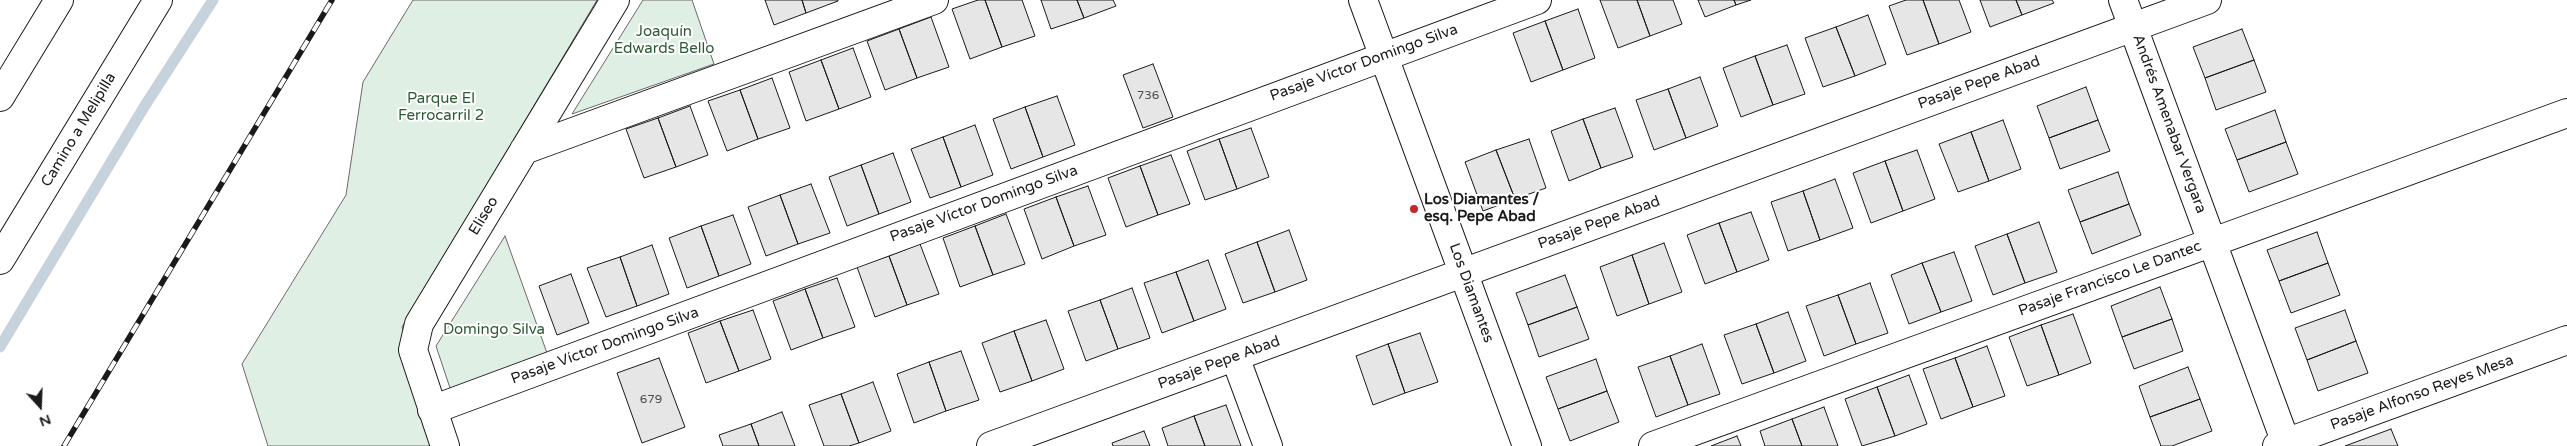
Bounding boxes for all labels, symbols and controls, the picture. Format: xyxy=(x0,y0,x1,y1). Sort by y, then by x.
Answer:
street label: Pasaje Víctor Domingo Silva xyxy=(1268,21,1460,105)
park label: Joaquín Edwards Bello xyxy=(614,23,714,58)
street label: Andrés Amenabar Vergara xyxy=(2128,32,2210,216)
street label: Pasaje Pepe Abad xyxy=(1915,53,2043,113)
street label: Camino a Melipilla xyxy=(38,70,120,190)
house number: 736 xyxy=(1137,89,1159,103)
park label: Parque El Ferrocarril 2 xyxy=(398,90,484,125)
street label: Pasaje Víctor Domingo Silva xyxy=(888,162,1080,246)
place label: Los Diamantes / esq. Pepe Abad xyxy=(1424,191,1539,226)
street label: Eliseo xyxy=(466,193,502,239)
street label: Pasaje Pepe Abad xyxy=(1535,193,1663,253)
marker: Los Diamantes / esq. Pepe Abad xyxy=(1408,203,1420,215)
street label: Pasaje Francisco Le Dantec xyxy=(2016,237,2204,321)
street label: Los Diamantes xyxy=(1445,241,1497,345)
street label: Pasaje Víctor Domingo Silva xyxy=(509,304,701,388)
park label: Domingo Silva xyxy=(443,321,545,339)
street label: Pasaje Pepe Abad xyxy=(1155,333,1283,393)
street label: Pasaje Alfonso Reyes Mesa xyxy=(2328,351,2516,435)
north arrow xyxy=(15,381,65,431)
house number: 679 xyxy=(640,393,662,407)
text: N xyxy=(37,411,53,430)

